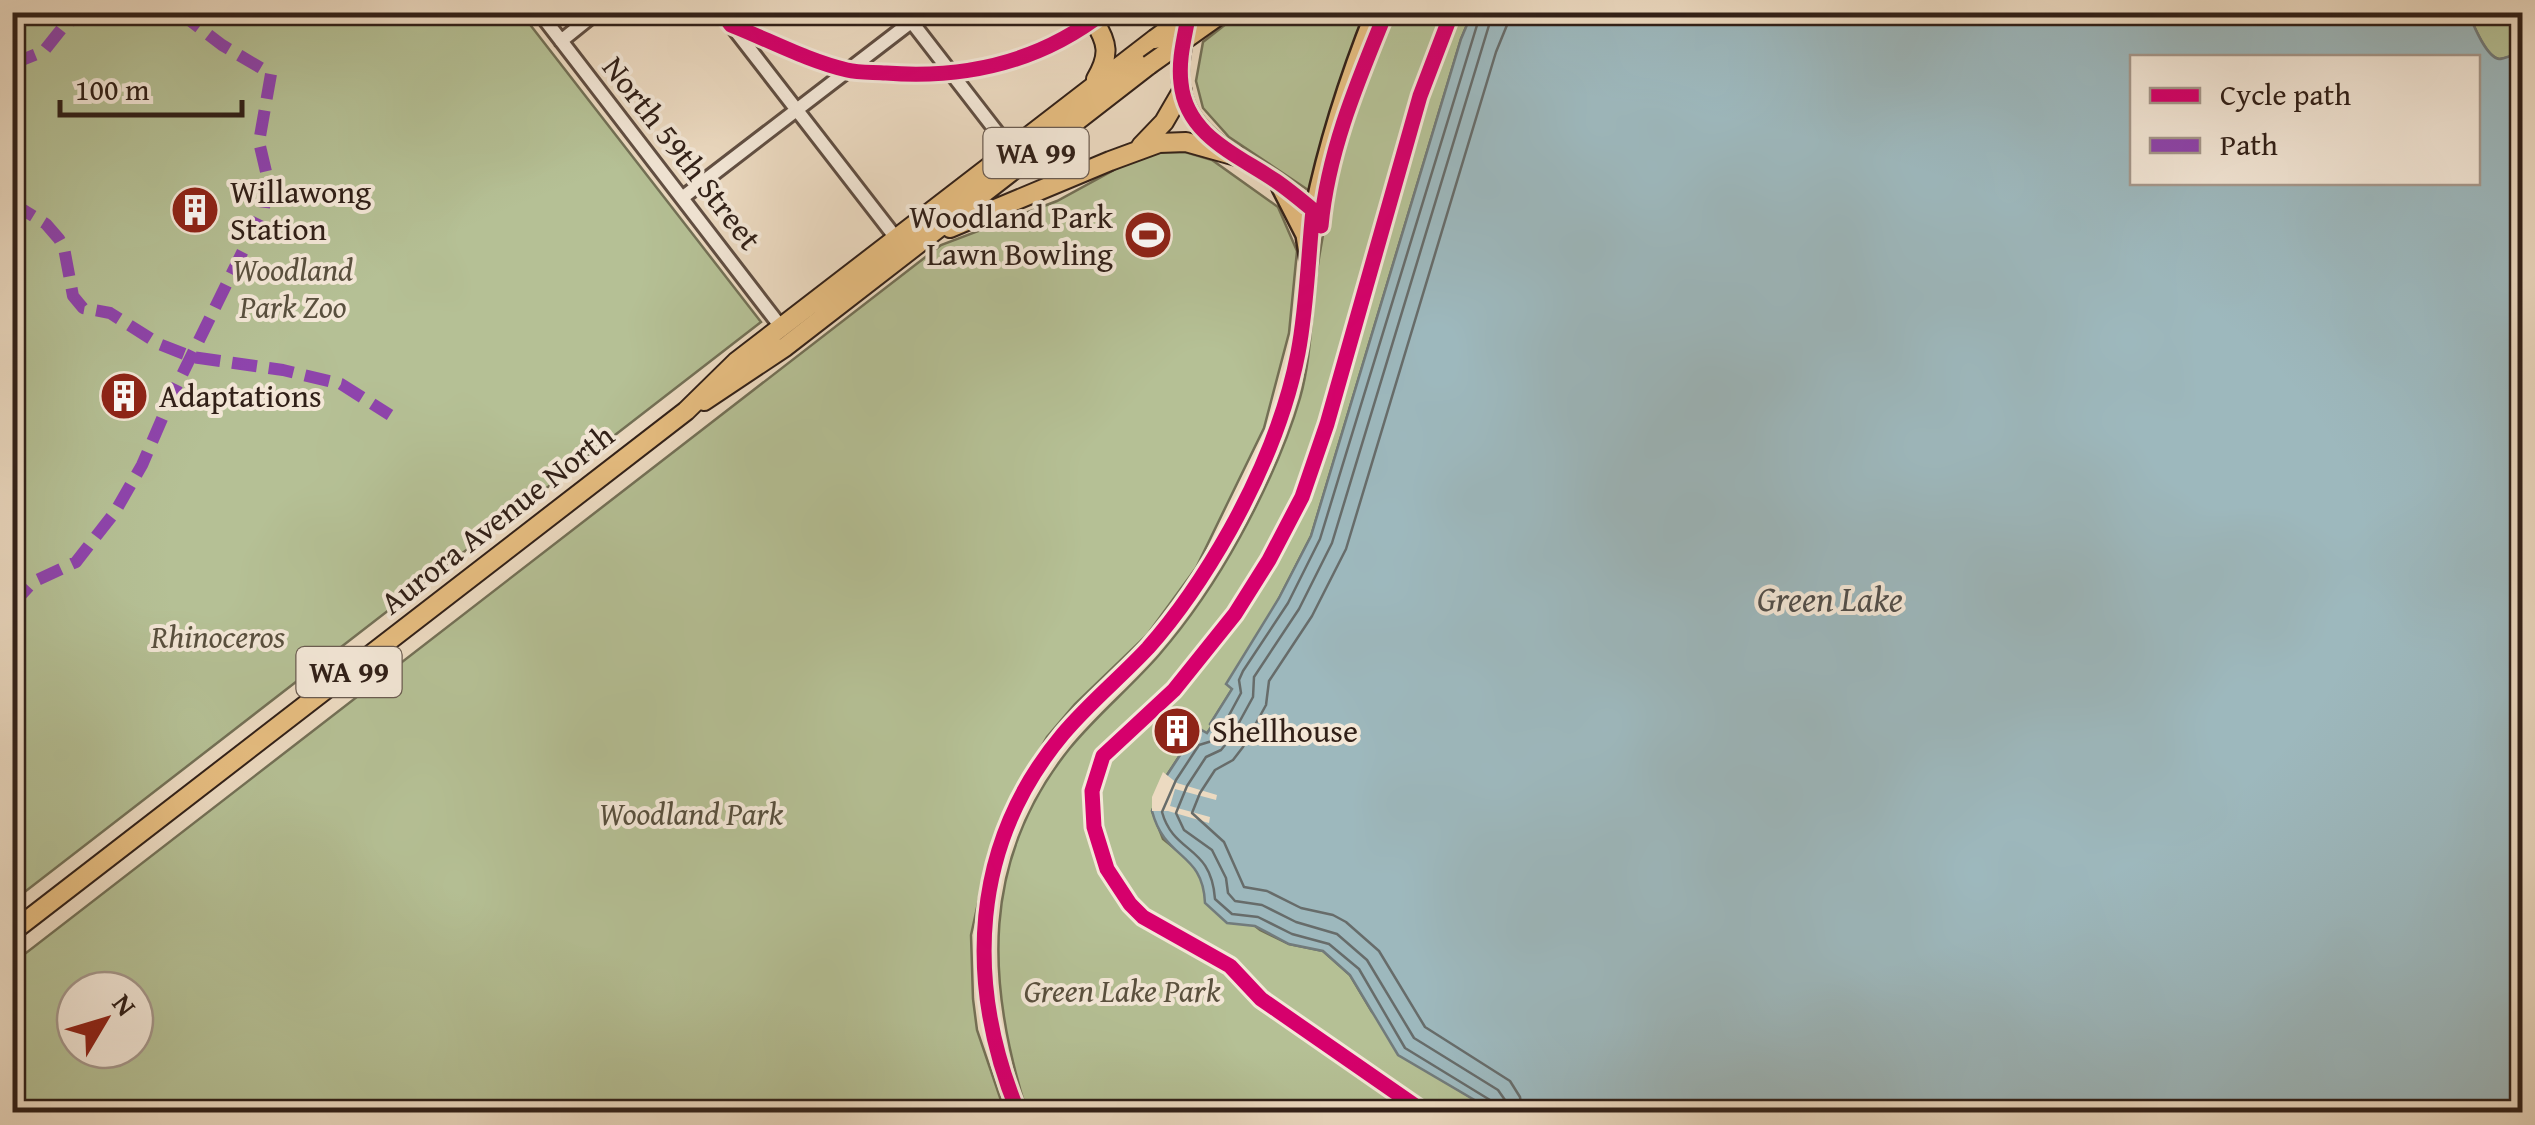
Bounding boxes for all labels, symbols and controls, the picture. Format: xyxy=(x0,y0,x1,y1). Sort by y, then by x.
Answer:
street label: North 59th Street xyxy=(592,46,773,260)
scale bar xyxy=(60,55,242,117)
legend xyxy=(2130,55,2480,185)
text: 100 m xyxy=(75,67,150,111)
text: Cycle path xyxy=(2220,72,2351,116)
text: Path xyxy=(2220,122,2278,166)
road number: WA 99 xyxy=(984,128,1088,178)
place label: Willawong Station xyxy=(230,168,371,252)
building icon: Willawong Station xyxy=(169,184,221,236)
place label: Woodland Park Lawn Bowling xyxy=(909,193,1114,277)
sports icon: Woodland Park Lawn Bowling xyxy=(1122,209,1174,261)
park label: Woodland Park Zoo xyxy=(233,246,353,330)
building icon: Adaptations xyxy=(98,370,150,422)
place label: Adaptations xyxy=(159,372,322,419)
street label: Aurora Avenue North xyxy=(370,412,624,625)
water label: Green Lake xyxy=(1757,573,1903,624)
park label: Rhinoceros xyxy=(150,613,286,660)
road number: WA 99 xyxy=(296,647,402,697)
building icon: Shellhouse xyxy=(1151,705,1203,757)
place label: Shellhouse xyxy=(1212,707,1358,754)
park label: Woodland Park xyxy=(599,790,783,837)
park label: Green Lake Park xyxy=(1024,967,1221,1014)
north arrow xyxy=(55,970,155,1070)
text: N xyxy=(103,984,147,1025)

